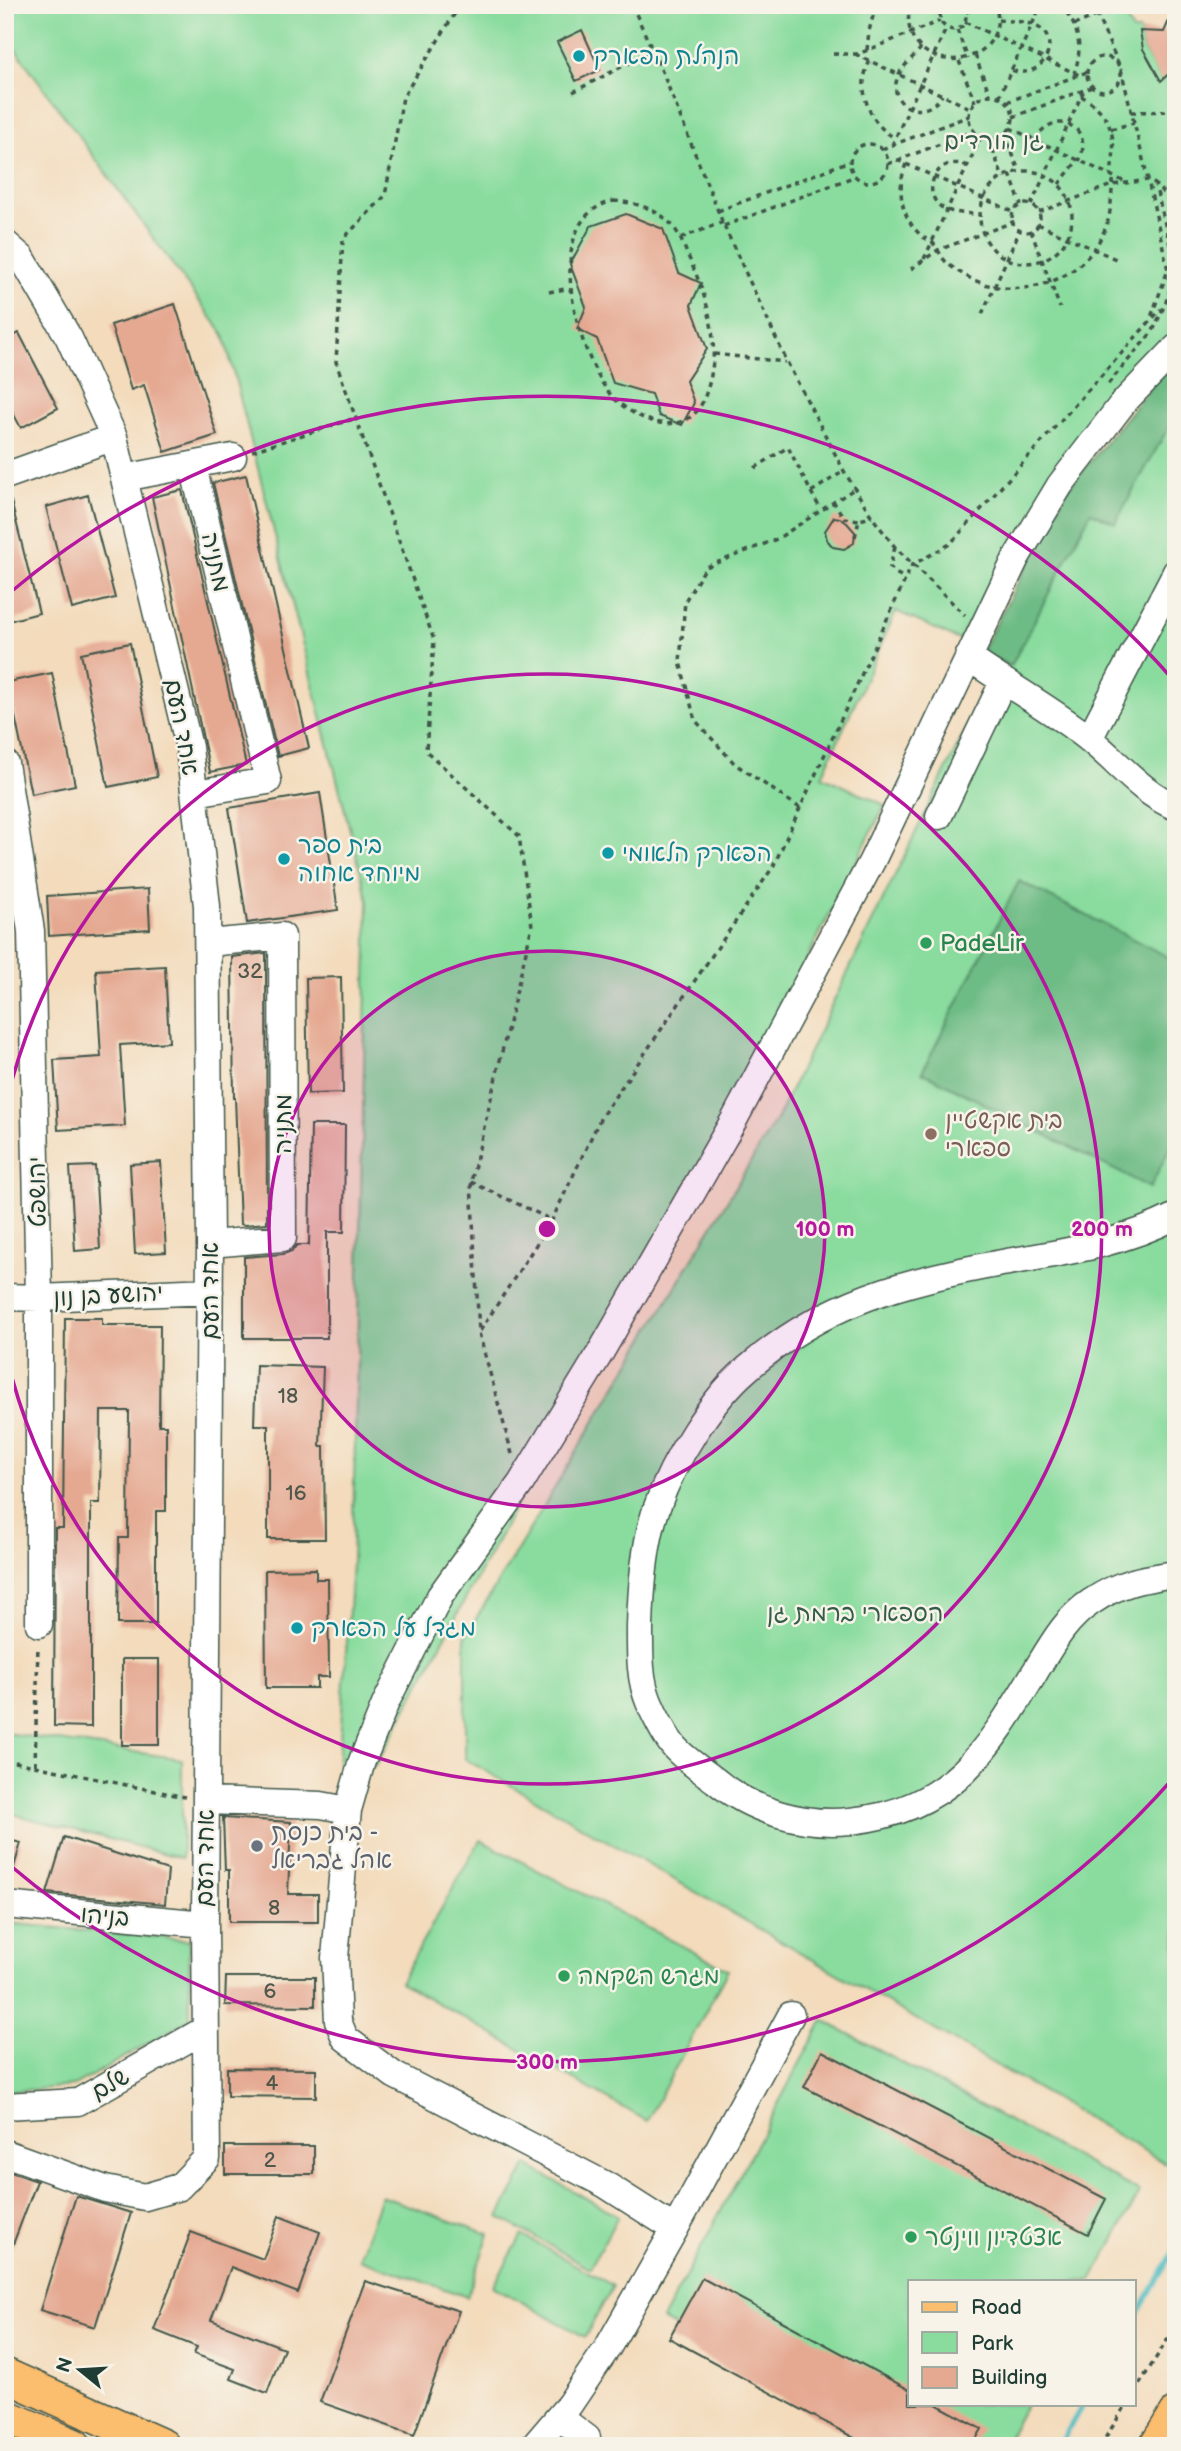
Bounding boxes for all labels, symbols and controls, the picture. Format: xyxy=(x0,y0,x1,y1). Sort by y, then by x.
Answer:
place label: הנהלת הפארק xyxy=(593,42,740,71)
marker: הנהלת הפארק xyxy=(571,48,587,64)
park label: גן הורדים xyxy=(944,127,1044,156)
street label: מתניה xyxy=(195,529,236,595)
street label: אחד העם xyxy=(158,676,205,778)
place label: בית ספר מיוחד אחוה xyxy=(298,831,420,888)
place label: הפארק הלאומי xyxy=(622,839,772,868)
marker: הפארק הלאומי xyxy=(600,845,616,861)
marker: בית ספר מיוחד אחוה xyxy=(276,851,292,867)
place label: PadeLir xyxy=(940,929,1024,958)
marker: PadeLir xyxy=(918,935,934,951)
house number: 32 xyxy=(237,959,263,984)
street label: מתניה xyxy=(269,1094,298,1154)
place label: בית אקשטיין ספארי xyxy=(945,1106,1063,1163)
marker: בית אקשטיין ספארי xyxy=(923,1126,939,1142)
street label: יהושפט xyxy=(22,1156,53,1228)
centre of rings xyxy=(535,1217,559,1241)
text: 100 m xyxy=(796,1217,854,1242)
text: 200 m xyxy=(1071,1217,1133,1242)
street label: אחד העם xyxy=(196,1242,225,1340)
street label: יהושע בן נון xyxy=(52,1278,164,1313)
house number: 18 xyxy=(278,1384,298,1409)
house number: 16 xyxy=(286,1481,307,1506)
park label: הספארי ברמת גן xyxy=(767,1599,943,1628)
place label: מגדל על הפארק xyxy=(311,1614,476,1643)
marker: מגדל על הפארק xyxy=(289,1620,305,1636)
street label: אחד העם xyxy=(190,1809,221,1907)
place label: בית כנסת - אהל גבריאל xyxy=(271,1818,392,1875)
marker: בית כנסת - אהל גבריאל xyxy=(249,1838,265,1854)
house number: 8 xyxy=(268,1896,280,1921)
street label: בניהו xyxy=(79,1900,131,1933)
place label: מגרש השקמה xyxy=(578,1962,720,1991)
marker: מגרש השקמה xyxy=(556,1968,572,1984)
house number: 6 xyxy=(264,1979,277,2004)
text: 300 m xyxy=(516,2050,578,2075)
street label: שלם xyxy=(86,2062,135,2107)
house number: 4 xyxy=(266,2071,279,2096)
house number: 2 xyxy=(264,2148,277,2173)
place label: אצטדיון ווינטר xyxy=(925,2223,1062,2252)
marker: אצטדיון ווינטר xyxy=(903,2229,919,2245)
legend xyxy=(908,2280,1136,2406)
text: Road xyxy=(971,2295,1022,2320)
text: Park xyxy=(971,2331,1014,2356)
north arrow xyxy=(46,2336,116,2406)
text: N xyxy=(52,2355,78,2376)
text: Building xyxy=(971,2365,1047,2390)

